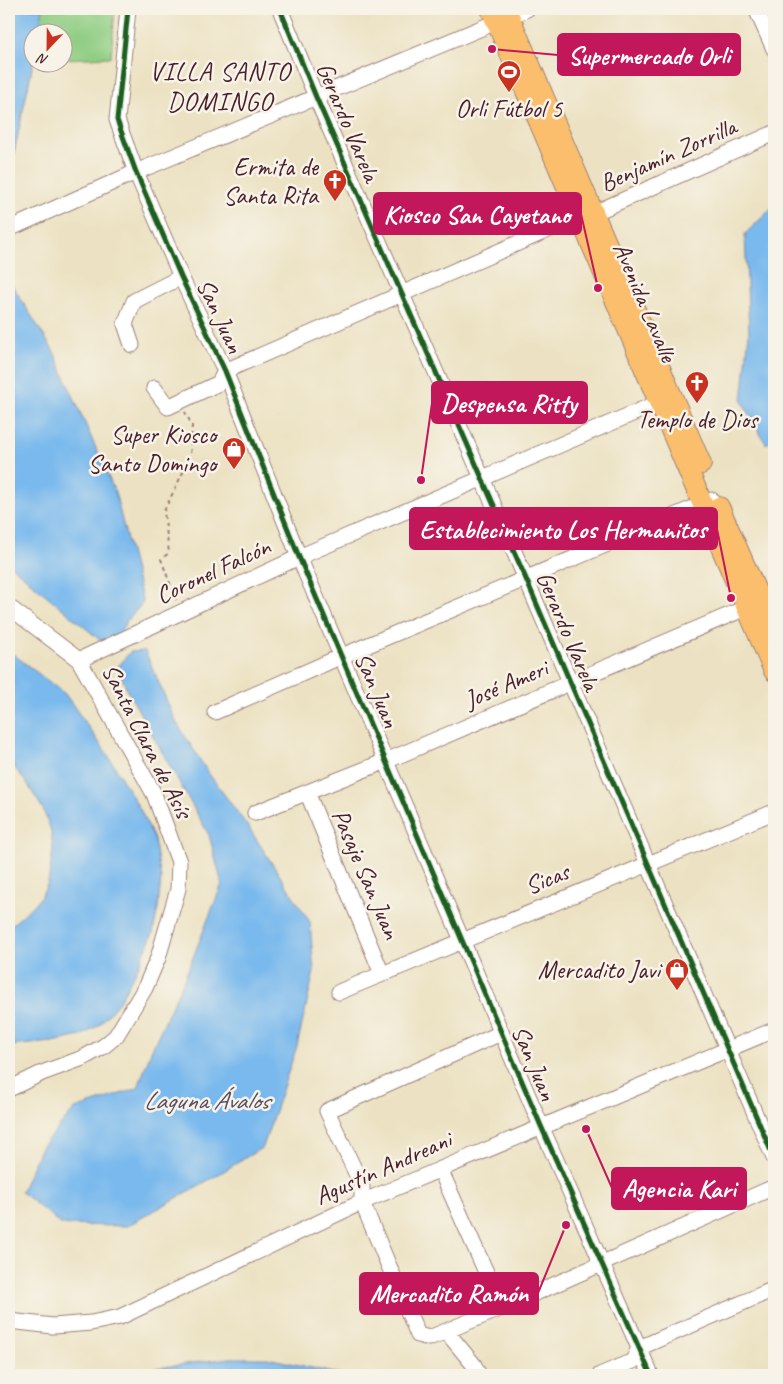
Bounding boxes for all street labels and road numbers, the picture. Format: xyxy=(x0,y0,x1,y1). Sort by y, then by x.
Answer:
street label: Gerardo Varela xyxy=(309,57,389,189)
street label: Benjamín Zorrilla xyxy=(595,110,744,199)
street label: Avenida Lavalle xyxy=(605,237,685,368)
street label: San Juan xyxy=(189,274,251,359)
street label: Coronel Falcón xyxy=(151,530,276,611)
street label: Gerardo Varela xyxy=(529,566,609,698)
street label: San Juan xyxy=(347,648,407,733)
street label: José Ameri xyxy=(459,651,555,716)
street label: Santa Clara de Asís xyxy=(94,658,201,826)
street label: Pasaje San Juan xyxy=(324,804,408,944)
street label: Sicas xyxy=(520,855,576,902)
street label: San Juan xyxy=(504,1021,564,1106)
street label: Agustín Andreani xyxy=(310,1122,459,1212)

